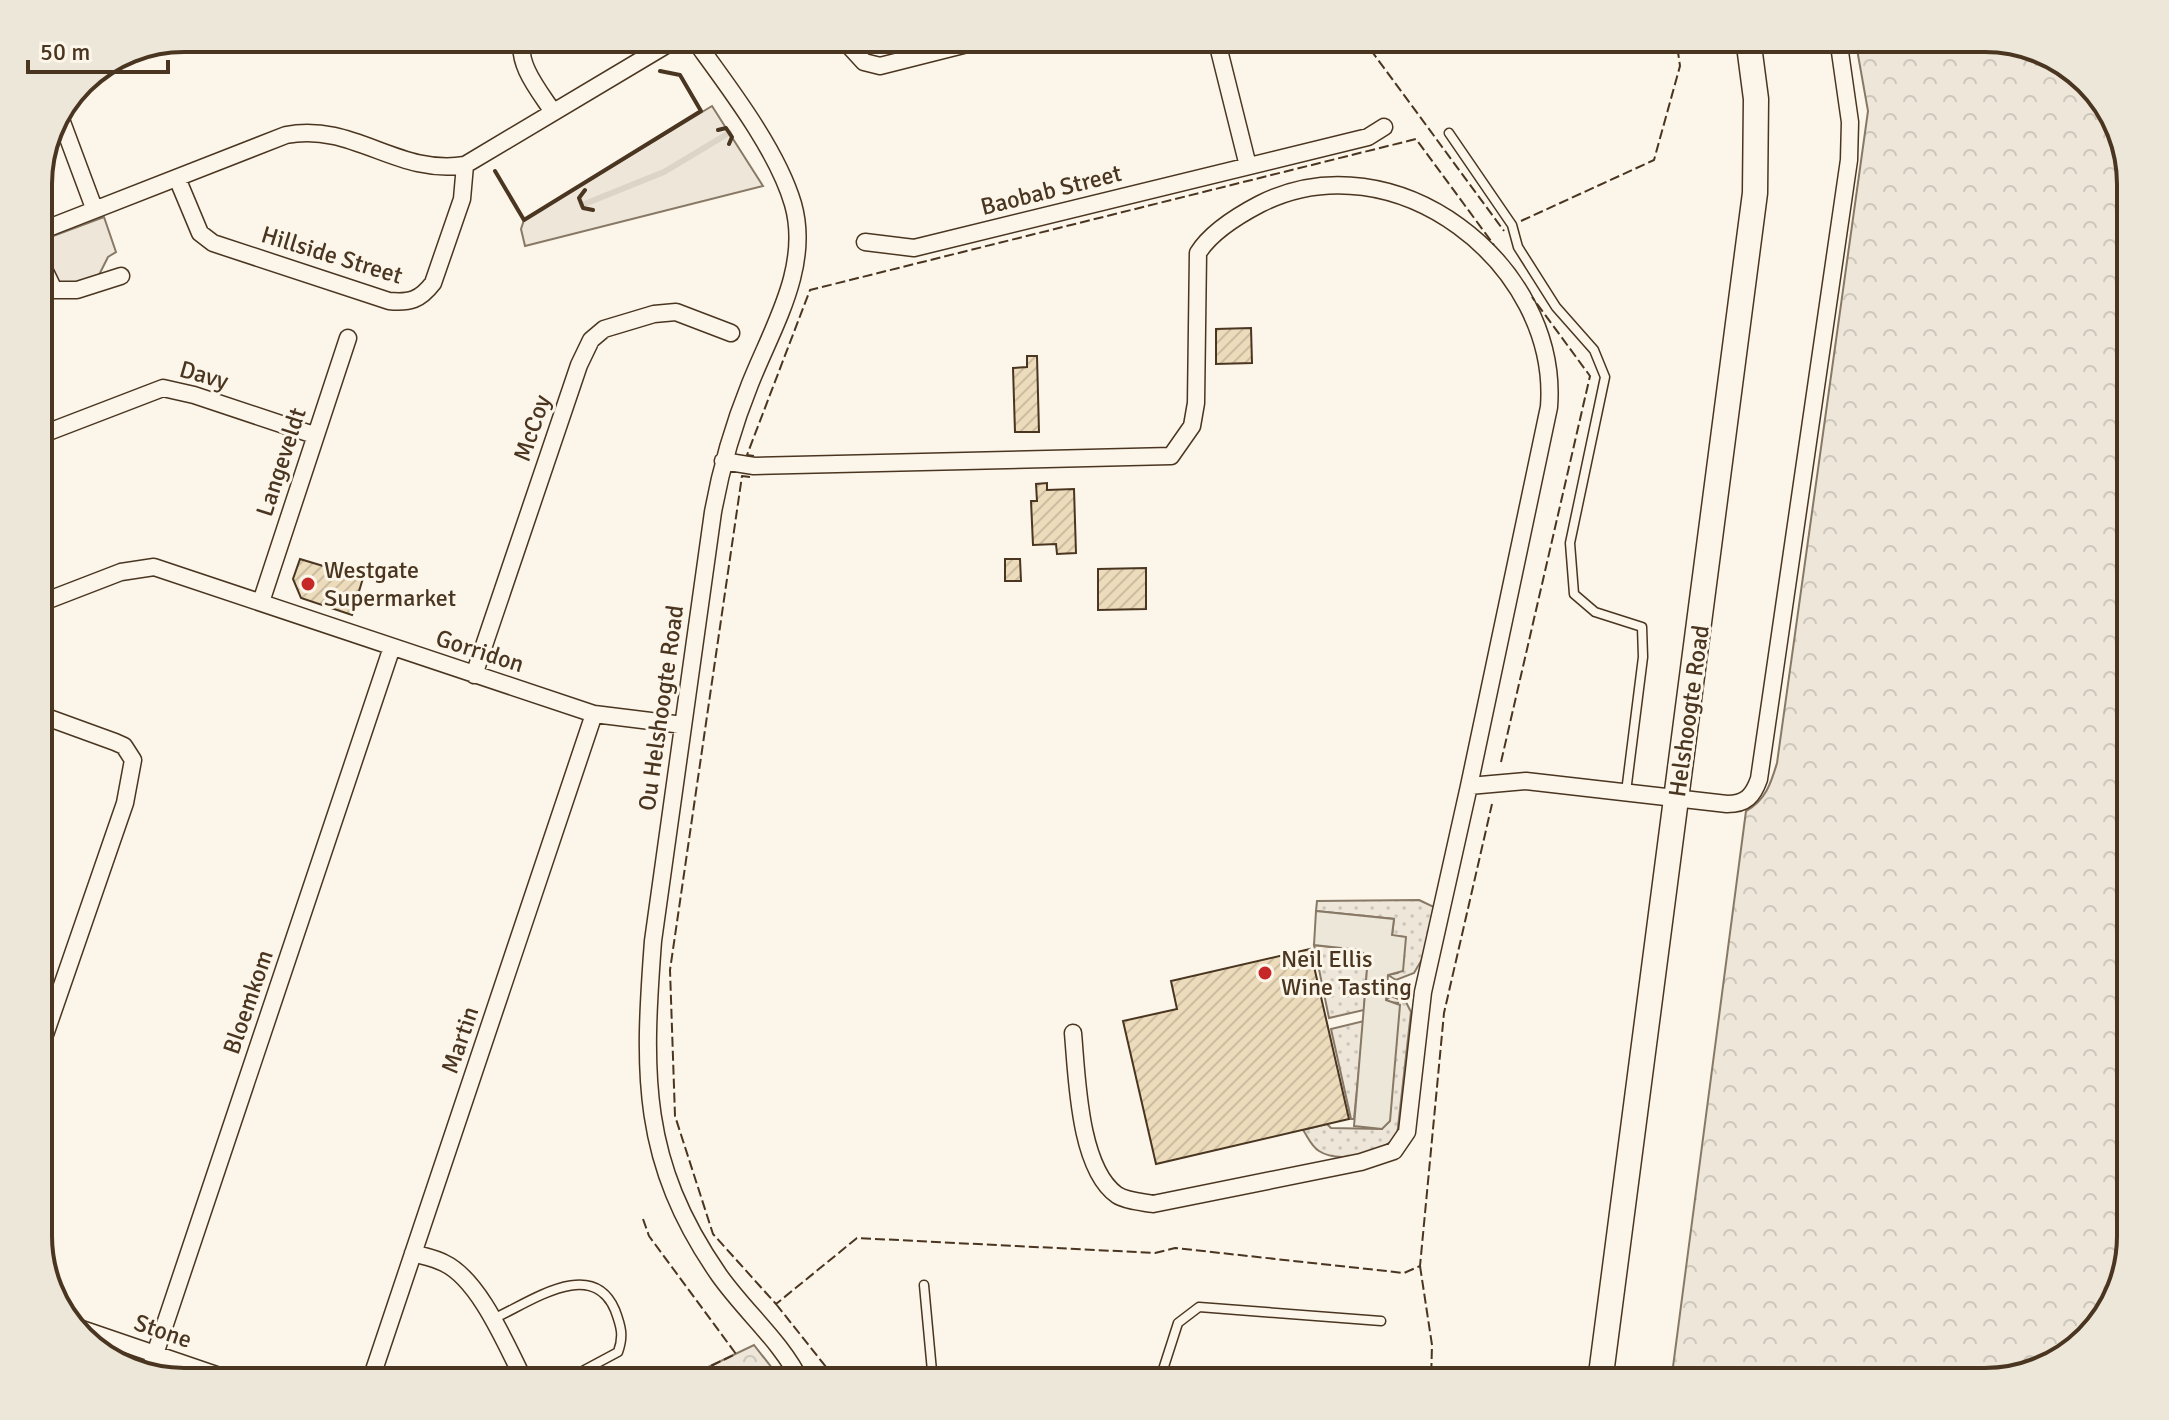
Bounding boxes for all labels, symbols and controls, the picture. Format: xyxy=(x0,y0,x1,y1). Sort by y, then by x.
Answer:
scale bar xyxy=(28,24,168,74)
text: 50 m xyxy=(40,37,90,67)
street label: Baobab Street xyxy=(977,158,1125,222)
street label: Hillside Street xyxy=(258,219,406,291)
street label: Davy xyxy=(176,354,232,396)
street label: McCoy xyxy=(507,391,557,465)
street label: Langeveldt xyxy=(249,404,313,520)
place label: Westgate Supermarket xyxy=(324,555,456,613)
marker: Westgate Supermarket xyxy=(299,575,317,593)
street label: Ou Helshoogte Road xyxy=(632,603,690,813)
street label: Gorridon xyxy=(432,623,528,679)
street label: Helshoogte Road xyxy=(1662,623,1716,799)
place label: Neil Ellis Wine Tasting xyxy=(1281,944,1412,1002)
street label: Bloemkom xyxy=(216,946,280,1058)
marker: Neil Ellis Wine Tasting xyxy=(1256,964,1274,982)
street label: Martin xyxy=(435,1002,485,1078)
street label: Stone xyxy=(130,1307,196,1355)

